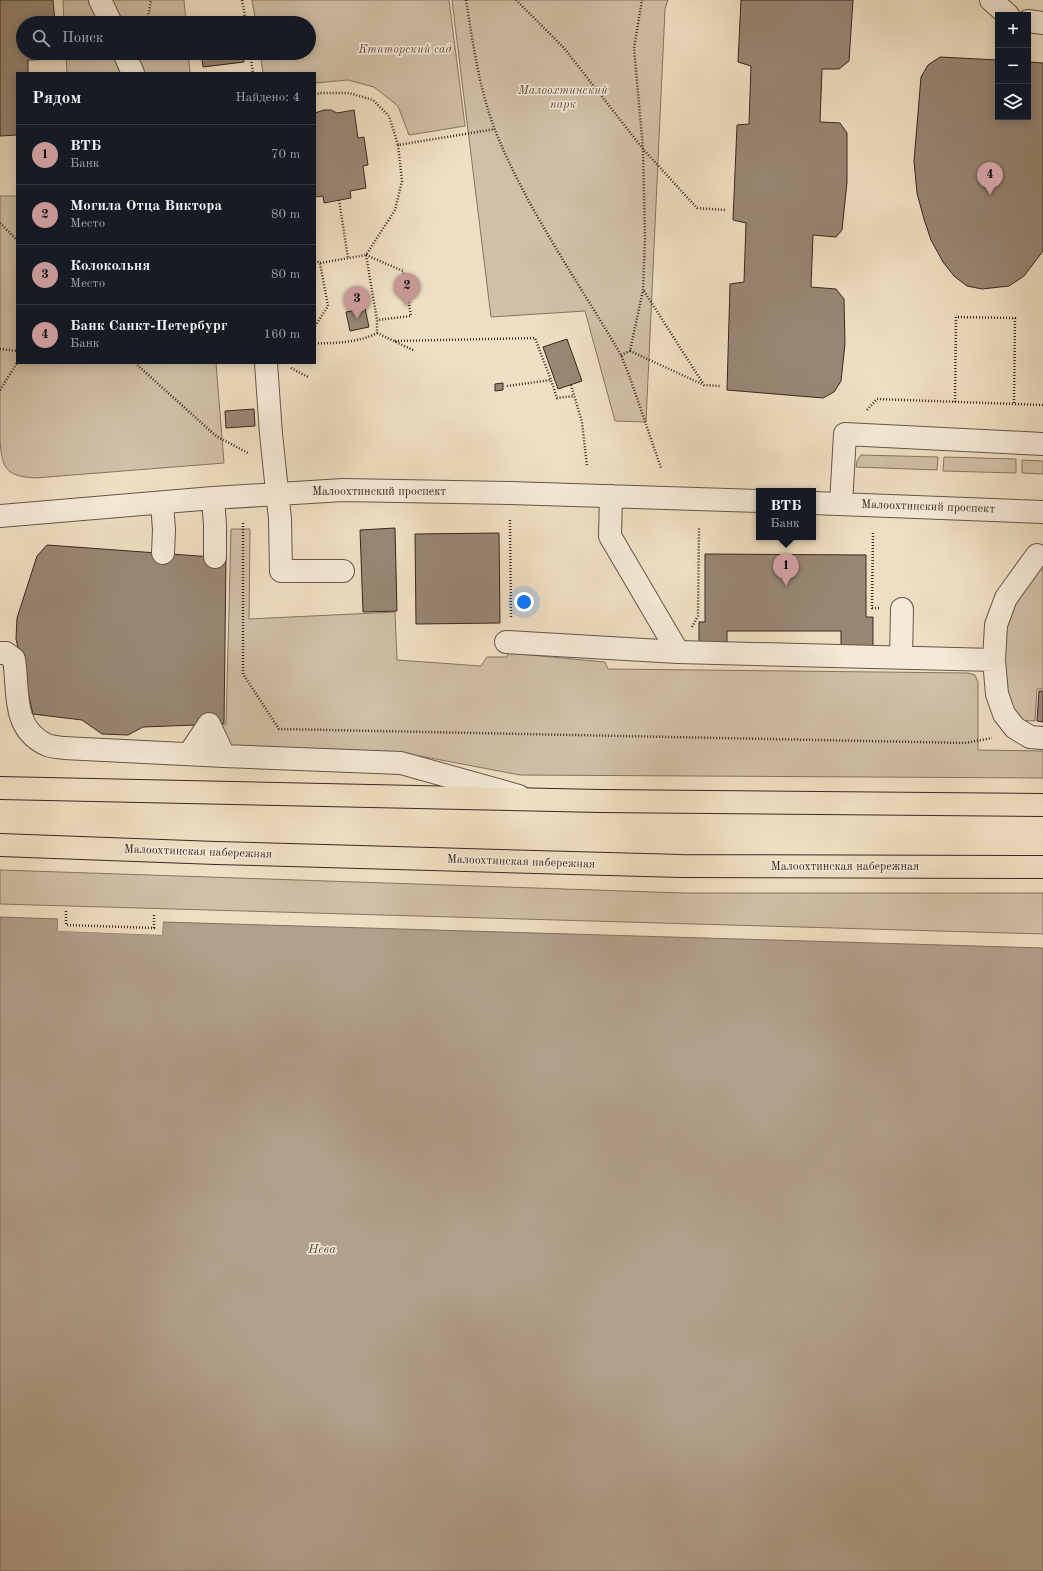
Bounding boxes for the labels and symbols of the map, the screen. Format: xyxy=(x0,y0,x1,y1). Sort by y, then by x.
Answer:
park label: Ктиторский сад xyxy=(358,44,452,56)
park label: Малоохтинский парк xyxy=(517,85,608,111)
pin: 4 xyxy=(977,162,1003,195)
pin: 2 xyxy=(394,273,420,306)
pin: 3 xyxy=(344,286,370,319)
street label: Малоохтинский проспект xyxy=(312,486,446,498)
street label: Малоохтинский проспект xyxy=(861,499,995,515)
pin: 1 xyxy=(773,553,799,586)
your location xyxy=(514,592,534,612)
street label: Малоохтинская набережная xyxy=(124,843,272,861)
street label: Малоохтинская набережная xyxy=(447,853,595,871)
street label: Малоохтинская набережная xyxy=(771,861,919,873)
water label: Нева xyxy=(307,1243,336,1256)

